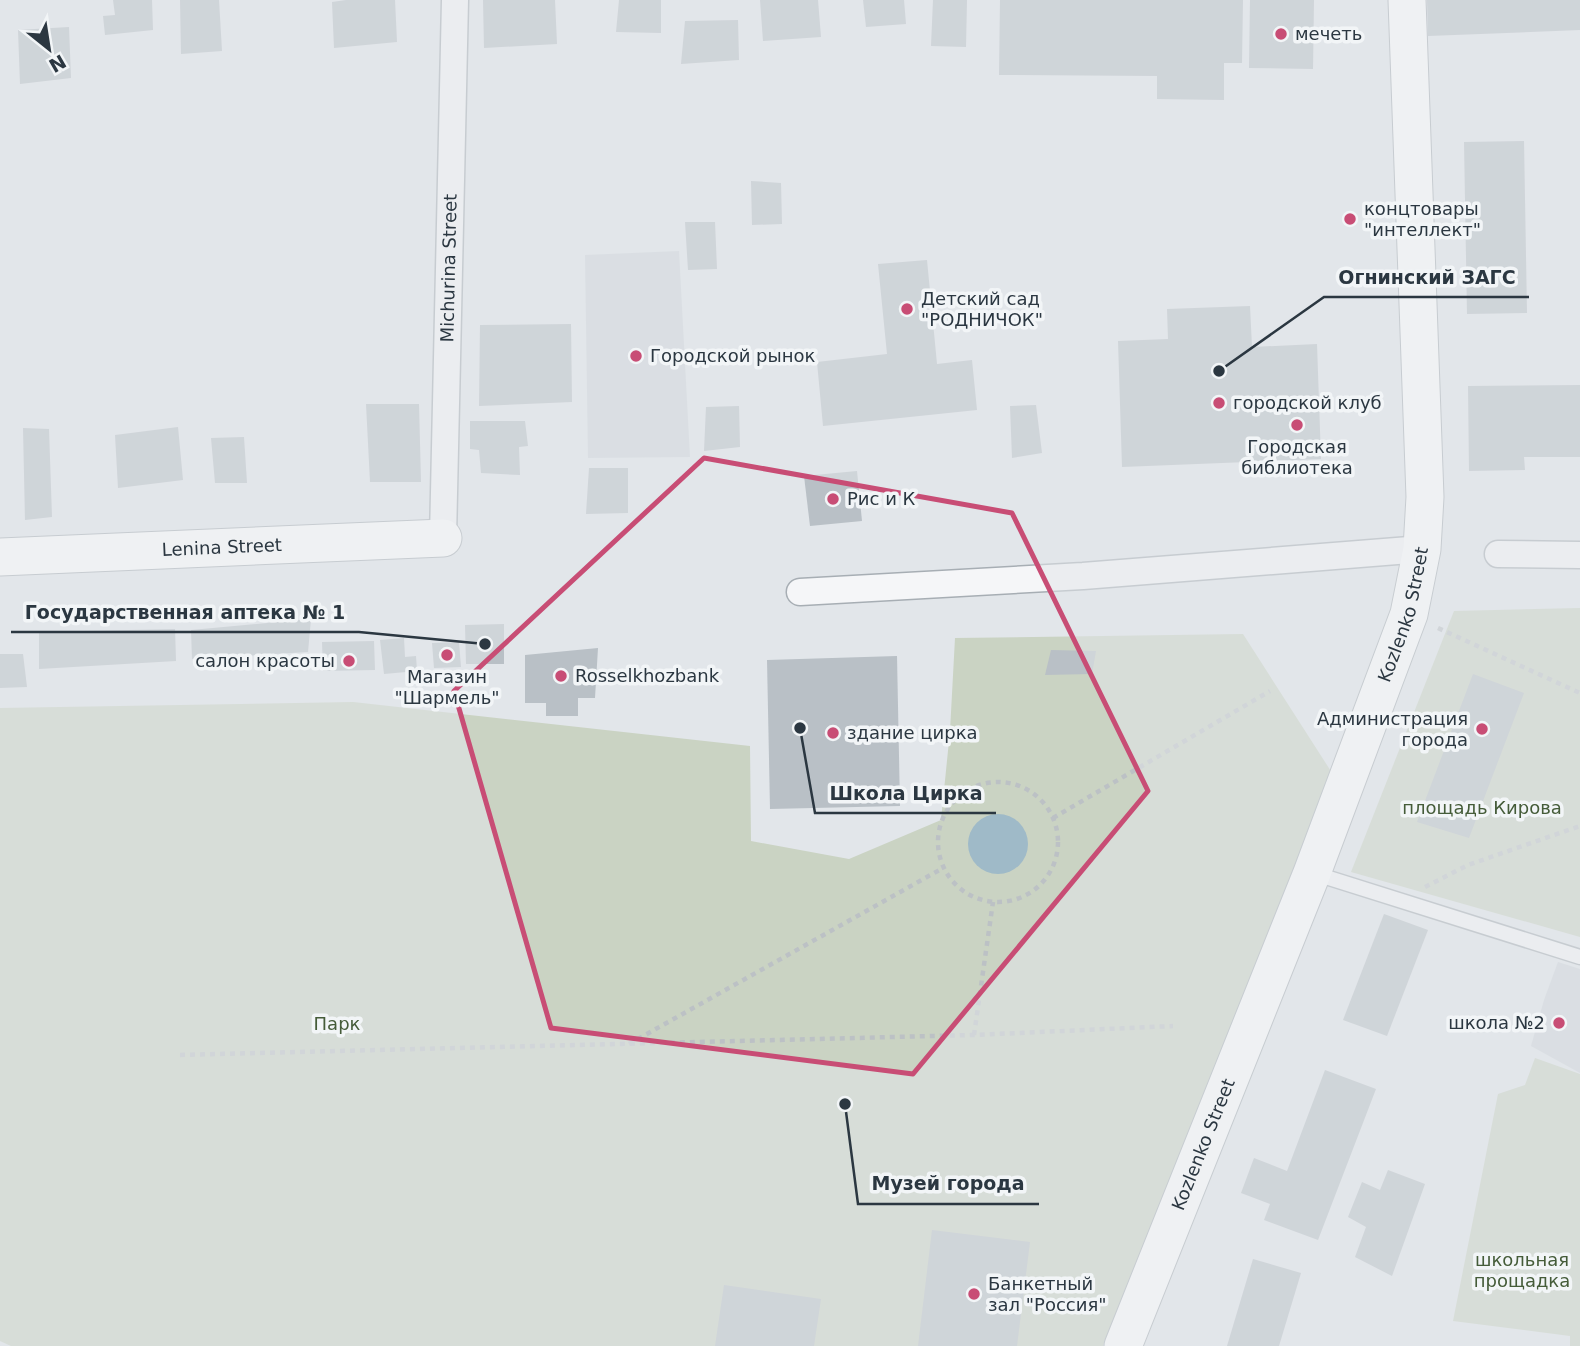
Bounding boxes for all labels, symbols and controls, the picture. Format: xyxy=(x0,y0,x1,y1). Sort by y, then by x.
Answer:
north arrow xyxy=(14,14,84,84)
place label: мечеть xyxy=(1295,23,1362,44)
marker: мечеть xyxy=(1273,26,1289,42)
text: N xyxy=(45,50,70,77)
street label: Michurina Street xyxy=(436,194,461,343)
place label: концтовары "интеллект" xyxy=(1364,198,1481,240)
marker: концтовары "интеллект" xyxy=(1342,211,1358,227)
callout: Огнинский ЗАГС xyxy=(1324,257,1529,297)
text: Огнинский ЗАГС xyxy=(1338,266,1516,288)
place label: Детский сад "РОДНИЧОК" xyxy=(921,288,1043,330)
marker: Детский сад "РОДНИЧОК" xyxy=(899,301,915,317)
place label: Городской рынок xyxy=(650,345,815,366)
marker: Городской рынок xyxy=(628,348,644,364)
place label: городской клуб xyxy=(1233,392,1382,413)
marker: городской клуб xyxy=(1211,395,1227,411)
marker: Городская библиотека xyxy=(1289,417,1305,433)
place label: Городская библиотека xyxy=(1241,436,1353,478)
place label: Рис и К xyxy=(847,488,916,509)
marker: Рис и К xyxy=(825,491,841,507)
street label: Lenina Street xyxy=(161,534,282,560)
street label: Kozlenko Street xyxy=(1373,545,1432,685)
callout: Государственная аптека № 1 xyxy=(11,592,359,632)
text: Государственная аптека № 1 xyxy=(25,601,345,623)
marker: Магазин "Шармель" xyxy=(439,647,455,663)
place label: салон красоты xyxy=(195,650,335,671)
marker: салон красоты xyxy=(341,653,357,669)
place label: Rosselkhozbank xyxy=(575,665,720,686)
place label: Магазин "Шармель" xyxy=(394,666,500,708)
marker: Rosselkhozbank xyxy=(553,668,569,684)
place label: Администрация города xyxy=(1317,708,1468,750)
marker: Администрация города xyxy=(1474,721,1490,737)
place label: здание цирка xyxy=(847,722,978,743)
marker: здание цирка xyxy=(825,725,841,741)
callout: Школа Цирка xyxy=(815,773,996,813)
text: Школа Цирка xyxy=(829,782,983,804)
park label: площадь Кирова xyxy=(1402,797,1562,818)
place label: школа №2 xyxy=(1448,1012,1545,1033)
park label: Парк xyxy=(314,1013,361,1034)
marker: школа №2 xyxy=(1551,1015,1567,1031)
street label: Kozlenko Street xyxy=(1167,1075,1239,1213)
callout: Музей города xyxy=(858,1164,1039,1204)
text: Музей города xyxy=(872,1172,1024,1194)
park label: школьная прощадка xyxy=(1474,1249,1570,1291)
place label: Банкетный зал "Россия" xyxy=(988,1273,1107,1315)
marker: Банкетный зал "Россия" xyxy=(966,1286,982,1302)

